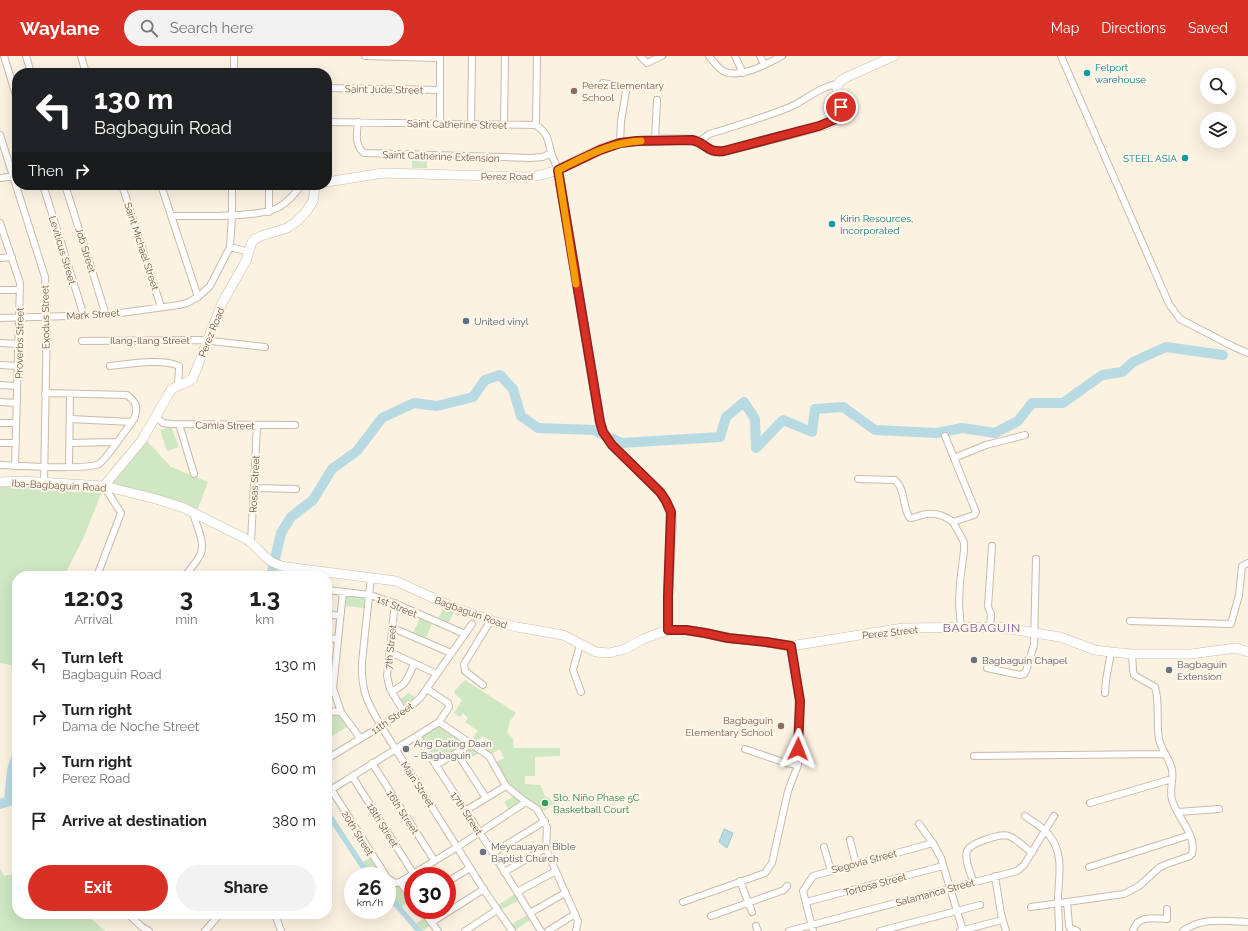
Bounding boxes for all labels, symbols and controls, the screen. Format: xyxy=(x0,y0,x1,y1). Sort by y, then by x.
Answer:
search box xyxy=(124,10,404,46)
text: Waylane xyxy=(20,17,100,39)
icon: search xyxy=(138,17,160,39)
text: Search here xyxy=(170,19,253,37)
text: Map xyxy=(1051,20,1079,36)
text: Directions xyxy=(1101,20,1166,36)
text: Saved xyxy=(1188,20,1228,36)
place label: Felport warehouse xyxy=(1095,62,1146,85)
marker: Felport warehouse xyxy=(1082,68,1092,78)
map controls xyxy=(1200,68,1236,148)
button: search xyxy=(1200,68,1236,104)
place label: Perez Elementary School xyxy=(582,80,664,103)
text: 130 m xyxy=(94,83,173,116)
street label: Saint Jude Street xyxy=(345,83,424,96)
icon: left xyxy=(28,84,80,136)
marker: Perez Elementary School xyxy=(569,86,579,96)
pin xyxy=(824,90,858,124)
icon: arrive xyxy=(830,96,852,118)
button: layers xyxy=(1200,112,1236,148)
text: Bagbaguin Road xyxy=(94,117,232,138)
street label: Saint Catherine Street xyxy=(407,118,508,131)
street label: Saint Catherine Extension xyxy=(382,149,500,164)
place label: STEEL ASIA xyxy=(1123,153,1177,164)
marker: STEEL ASIA xyxy=(1180,153,1190,163)
icon: right xyxy=(71,160,93,182)
text: Then xyxy=(28,162,63,180)
street label: Perez Road xyxy=(481,171,533,182)
street label: Saint Michael Street xyxy=(122,201,161,292)
place label: Kirin Resources, Incorporated xyxy=(840,213,913,236)
street label: Leviticus Street xyxy=(47,215,78,286)
marker: Kirin Resources, Incorporated xyxy=(827,219,837,229)
street label: Job Street xyxy=(73,226,98,275)
street label: Exodus Street xyxy=(39,284,52,349)
street label: Perez Road xyxy=(197,306,226,359)
street label: Proverbs Street xyxy=(13,307,26,379)
street label: Mark Street xyxy=(66,307,121,322)
marker: United vinyl xyxy=(461,316,471,326)
place label: United vinyl xyxy=(474,316,529,327)
street label: Ilang-Ilang Street xyxy=(110,335,191,346)
street label: Camia Street xyxy=(195,419,255,432)
street label: Rosas Street xyxy=(247,454,262,513)
street label: Iba-Bagbaguin Road xyxy=(11,478,107,493)
text: 12:03 xyxy=(64,583,123,612)
text: 3 xyxy=(180,583,193,612)
text: 1.3 xyxy=(249,583,280,612)
street label: 1st Street xyxy=(375,593,419,620)
street label: Bagbaguin Road xyxy=(433,594,509,631)
text: Arrival xyxy=(75,612,113,627)
text: min xyxy=(175,612,198,627)
text: km xyxy=(255,612,274,627)
district label: BAGBAGUIN xyxy=(943,621,1021,635)
street label: 7th Street xyxy=(383,624,398,670)
street label: Perez Street xyxy=(861,624,919,641)
text: Turn left xyxy=(62,649,123,667)
icon: left xyxy=(28,654,50,676)
marker: Bagbaguin Chapel xyxy=(969,655,979,665)
place label: Bagbaguin Chapel xyxy=(982,655,1068,666)
text: 130 m xyxy=(275,656,316,674)
place label: Bagbaguin Extension xyxy=(1177,659,1227,682)
marker: Bagbaguin Extension xyxy=(1164,665,1174,675)
text: Bagbaguin Road xyxy=(62,667,162,682)
street label: 11th Street xyxy=(369,700,416,736)
text: Turn right xyxy=(62,701,132,719)
icon: right xyxy=(28,706,50,728)
text: 150 m xyxy=(275,708,316,726)
place label: Bagbaguin Elementary School xyxy=(685,715,773,738)
text: Dama de Noche Street xyxy=(62,719,199,734)
marker: Bagbaguin Elementary School xyxy=(776,721,786,731)
position arrow xyxy=(777,728,819,770)
place label: Ang Dating Daan - Bagbaguin xyxy=(414,738,492,761)
marker: Ang Dating Daan - Bagbaguin xyxy=(401,744,411,754)
text: Turn right xyxy=(62,753,132,771)
icon: right xyxy=(28,758,50,780)
street label: Main Street xyxy=(399,759,437,810)
text: 600 m xyxy=(271,760,316,778)
text: Perez Road xyxy=(62,771,130,786)
street label: 16th Street xyxy=(384,788,421,837)
street label: 17th Street xyxy=(449,790,485,837)
place label: Sto. Niño Phase 5C Basketball Court xyxy=(553,792,640,815)
marker: Sto. Niño Phase 5C Basketball Court xyxy=(540,798,550,808)
street label: 18th Street xyxy=(365,801,401,850)
street label: 20th Street xyxy=(339,809,376,858)
icon: arrive xyxy=(28,810,50,832)
text: Arrive at destination xyxy=(62,812,207,830)
text: 380 m xyxy=(272,812,316,830)
place label: Meycauayan Bible Baptist Church xyxy=(491,841,576,864)
marker: Meycauayan Bible Baptist Church xyxy=(478,847,488,857)
street label: Segovia Street xyxy=(830,847,899,875)
button: Exit xyxy=(28,865,168,911)
button: Share xyxy=(176,865,316,911)
speed limit sign: 30 xyxy=(404,867,456,919)
street label: Tortosa Street xyxy=(843,871,908,898)
text: 26 xyxy=(358,876,382,900)
street label: Salamanca Street xyxy=(894,876,976,908)
text: km/h xyxy=(357,897,383,908)

